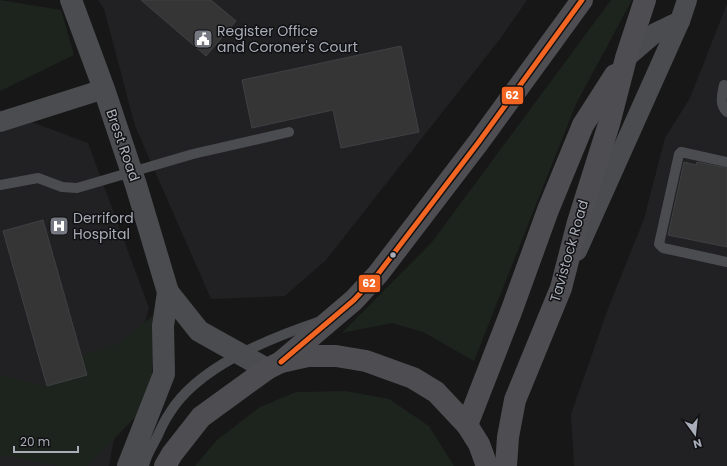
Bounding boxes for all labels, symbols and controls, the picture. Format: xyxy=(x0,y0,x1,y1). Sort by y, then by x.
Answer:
place label: Register Office and Coroner's Court xyxy=(217,21,358,57)
public building icon: Register Office and Coroner's Court xyxy=(192,28,214,50)
line badge: 62 xyxy=(501,86,524,105)
text: 62 xyxy=(505,87,519,103)
street label: Brest Road xyxy=(101,106,145,184)
street label: Tavistock Road xyxy=(545,198,593,304)
place label: Derriford Hospital xyxy=(73,208,134,244)
hospital icon: Derriford Hospital xyxy=(48,215,70,237)
unlabelled marker xyxy=(388,250,398,260)
line badge: 62 xyxy=(358,274,381,293)
text: 62 xyxy=(362,275,376,291)
north arrow xyxy=(675,414,715,454)
scale bar xyxy=(14,428,78,454)
text: 20 m xyxy=(20,433,50,450)
text: N xyxy=(692,435,704,452)

